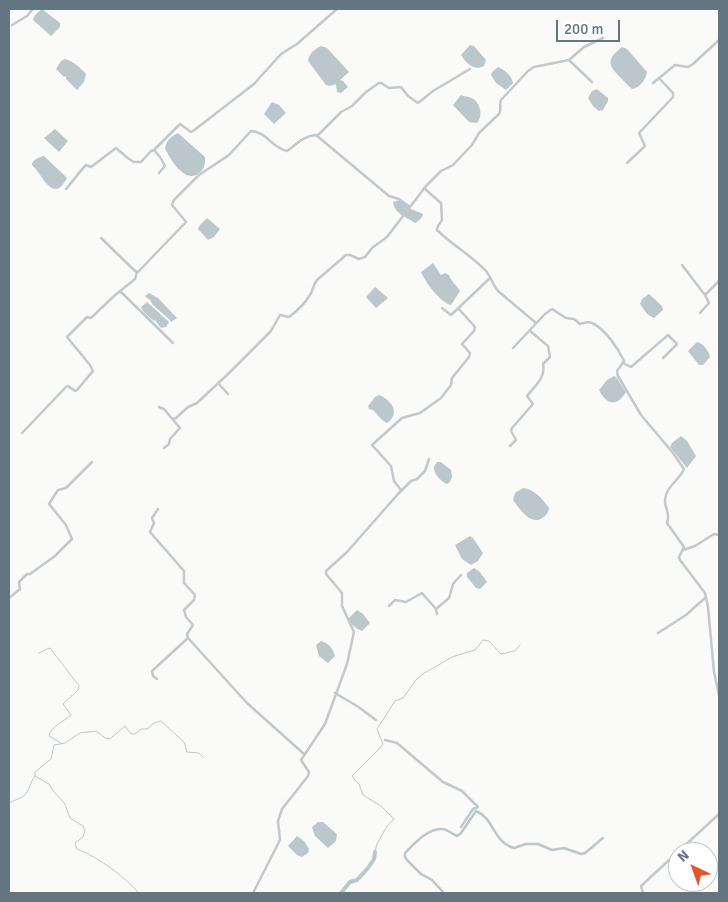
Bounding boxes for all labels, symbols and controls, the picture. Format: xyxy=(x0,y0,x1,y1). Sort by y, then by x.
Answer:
scale bar xyxy=(558,10,622,42)
text: 200 m xyxy=(564,20,604,38)
north arrow xyxy=(668,842,718,892)
text: N xyxy=(674,847,693,866)

